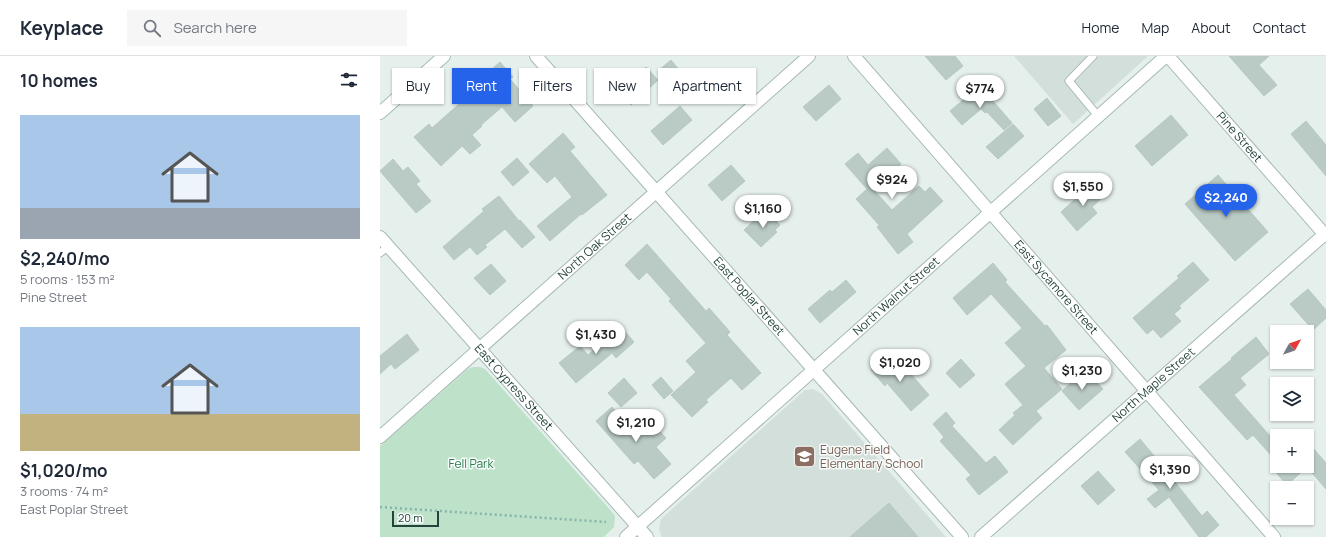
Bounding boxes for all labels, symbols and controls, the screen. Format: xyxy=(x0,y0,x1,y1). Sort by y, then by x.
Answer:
search box xyxy=(127,10,407,46)
text: Keyplace xyxy=(20,15,103,41)
icon: search xyxy=(141,17,163,39)
text: Search here xyxy=(173,17,257,38)
text: Home xyxy=(1082,18,1119,37)
text: Map xyxy=(1141,18,1169,37)
text: About xyxy=(1191,18,1231,37)
text: Contact xyxy=(1253,18,1306,37)
chip: Buy xyxy=(392,68,444,104)
chip: Rent xyxy=(452,68,511,104)
chip: Filters xyxy=(519,68,586,104)
chip: New xyxy=(594,68,650,104)
chip: Apartment xyxy=(658,68,756,104)
text: 10 homes xyxy=(20,69,98,92)
icon: filters xyxy=(338,69,360,91)
pin: $774 xyxy=(956,75,1004,109)
text: $774 xyxy=(965,79,995,97)
street label: Pine Street xyxy=(1213,108,1267,166)
icon: home xyxy=(154,141,226,213)
pin: $924 xyxy=(868,166,916,200)
text: $924 xyxy=(876,170,908,188)
pin: $1,550 xyxy=(1050,173,1116,207)
text: $1,550 xyxy=(1062,177,1104,195)
pin: $2,240 xyxy=(1193,184,1259,218)
text: $2,240 xyxy=(1204,188,1248,206)
pin: $1,160 xyxy=(730,195,796,229)
text: $1,160 xyxy=(744,199,782,217)
street label: North Oak Street xyxy=(554,209,635,283)
street label: East Sycamore Street xyxy=(1010,236,1102,338)
text: $2,240/mo xyxy=(20,247,110,270)
street label: North Walnut Street xyxy=(849,252,943,339)
street label: East Poplar Street xyxy=(710,253,789,339)
text: 5 rooms · 153 m² xyxy=(20,270,115,288)
text: Pine Street xyxy=(20,288,87,306)
pin: $1,430 xyxy=(563,321,629,355)
text: $1,430 xyxy=(575,325,617,343)
north arrow xyxy=(1270,325,1314,369)
map controls xyxy=(1270,325,1314,525)
street label: East Cypress Street xyxy=(471,340,557,434)
street label: North Maple Street xyxy=(1108,343,1199,426)
pin: $1,020 xyxy=(867,349,933,383)
icon: home xyxy=(154,353,226,425)
text: $1,020 xyxy=(879,353,921,371)
pin: $1,230 xyxy=(1049,357,1115,391)
text: $1,230 xyxy=(1061,361,1103,379)
button: layers xyxy=(1270,377,1314,421)
pin: $1,210 xyxy=(603,409,669,443)
text: $1,210 xyxy=(616,413,656,431)
button: + xyxy=(1270,429,1314,473)
place label: Eugene Field Elementary School xyxy=(820,441,923,472)
school or university icon: Eugene Field Elementary School xyxy=(791,444,817,470)
park label: Fell Park xyxy=(449,455,494,472)
pin: $1,390 xyxy=(1137,456,1203,490)
text: $1,020/mo xyxy=(20,459,108,482)
text: $1,390 xyxy=(1149,460,1191,478)
button: − xyxy=(1270,481,1314,525)
text: 3 rooms · 74 m² xyxy=(20,482,108,500)
text: East Poplar Street xyxy=(20,500,128,518)
scale bar xyxy=(392,509,439,528)
text: 20 m xyxy=(398,510,423,525)

